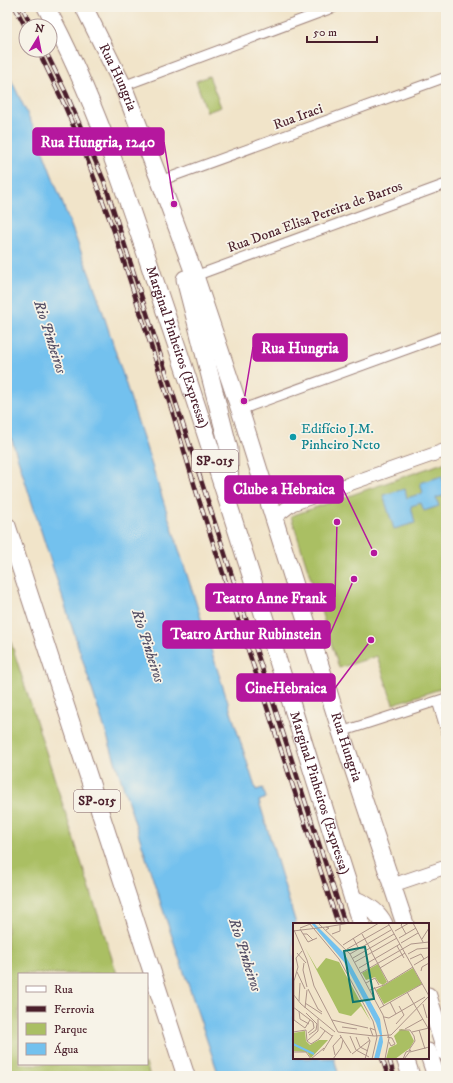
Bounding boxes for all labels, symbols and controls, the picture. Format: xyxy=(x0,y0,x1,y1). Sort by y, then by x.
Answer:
north arrow xyxy=(18,18,58,58)
scale bar xyxy=(307,18,377,44)
text: N xyxy=(34,21,45,37)
text: 50 m xyxy=(313,25,337,40)
street label: Rua Hungria xyxy=(94,41,141,114)
street label: Rua Iraci xyxy=(271,100,326,134)
callout: Rua Hungria, 1240 xyxy=(33,128,164,155)
text: Rua Hungria, 1240 xyxy=(41,133,155,152)
street label: Rua Dona Elisa Pereira de Barros xyxy=(225,177,405,257)
street label: Marginal Pinheiros (Expressa) xyxy=(142,264,213,431)
water label: Rio Pinheiros xyxy=(29,297,71,376)
callout: Rua Hungria xyxy=(253,334,347,361)
text: Rua Hungria xyxy=(261,339,339,358)
place label: Edifício J.M. Pinheiro Neto xyxy=(301,420,380,454)
marker: Edifício J.M. Pinheiro Neto xyxy=(288,432,298,442)
road number: SP-015 xyxy=(192,450,238,472)
callout: Clube a Hebraica xyxy=(225,476,343,503)
text: Clube a Hebraica xyxy=(233,480,336,499)
callout: Teatro Anne Frank xyxy=(206,584,335,611)
text: Teatro Anne Frank xyxy=(212,589,327,608)
water label: Rio Pinheiros xyxy=(127,606,169,685)
callout: Teatro Arthur Rubinstein xyxy=(163,621,330,648)
text: Teatro Arthur Rubinstein xyxy=(170,625,322,644)
callout: CineHebraica xyxy=(237,674,335,701)
text: CineHebraica xyxy=(245,679,328,698)
street label: Marginal Pinheiros (Expressa) xyxy=(285,709,354,877)
street label: Rua Hungria xyxy=(326,710,366,784)
road number: SP-015 xyxy=(74,790,120,812)
water label: Rio Pinheiros xyxy=(224,915,266,994)
inset map xyxy=(293,923,429,1059)
legend xyxy=(18,973,148,1065)
text: Rua xyxy=(54,982,74,997)
text: Ferrovia xyxy=(54,1002,95,1017)
text: Parque xyxy=(54,1022,87,1037)
text: Água xyxy=(54,1042,79,1057)

